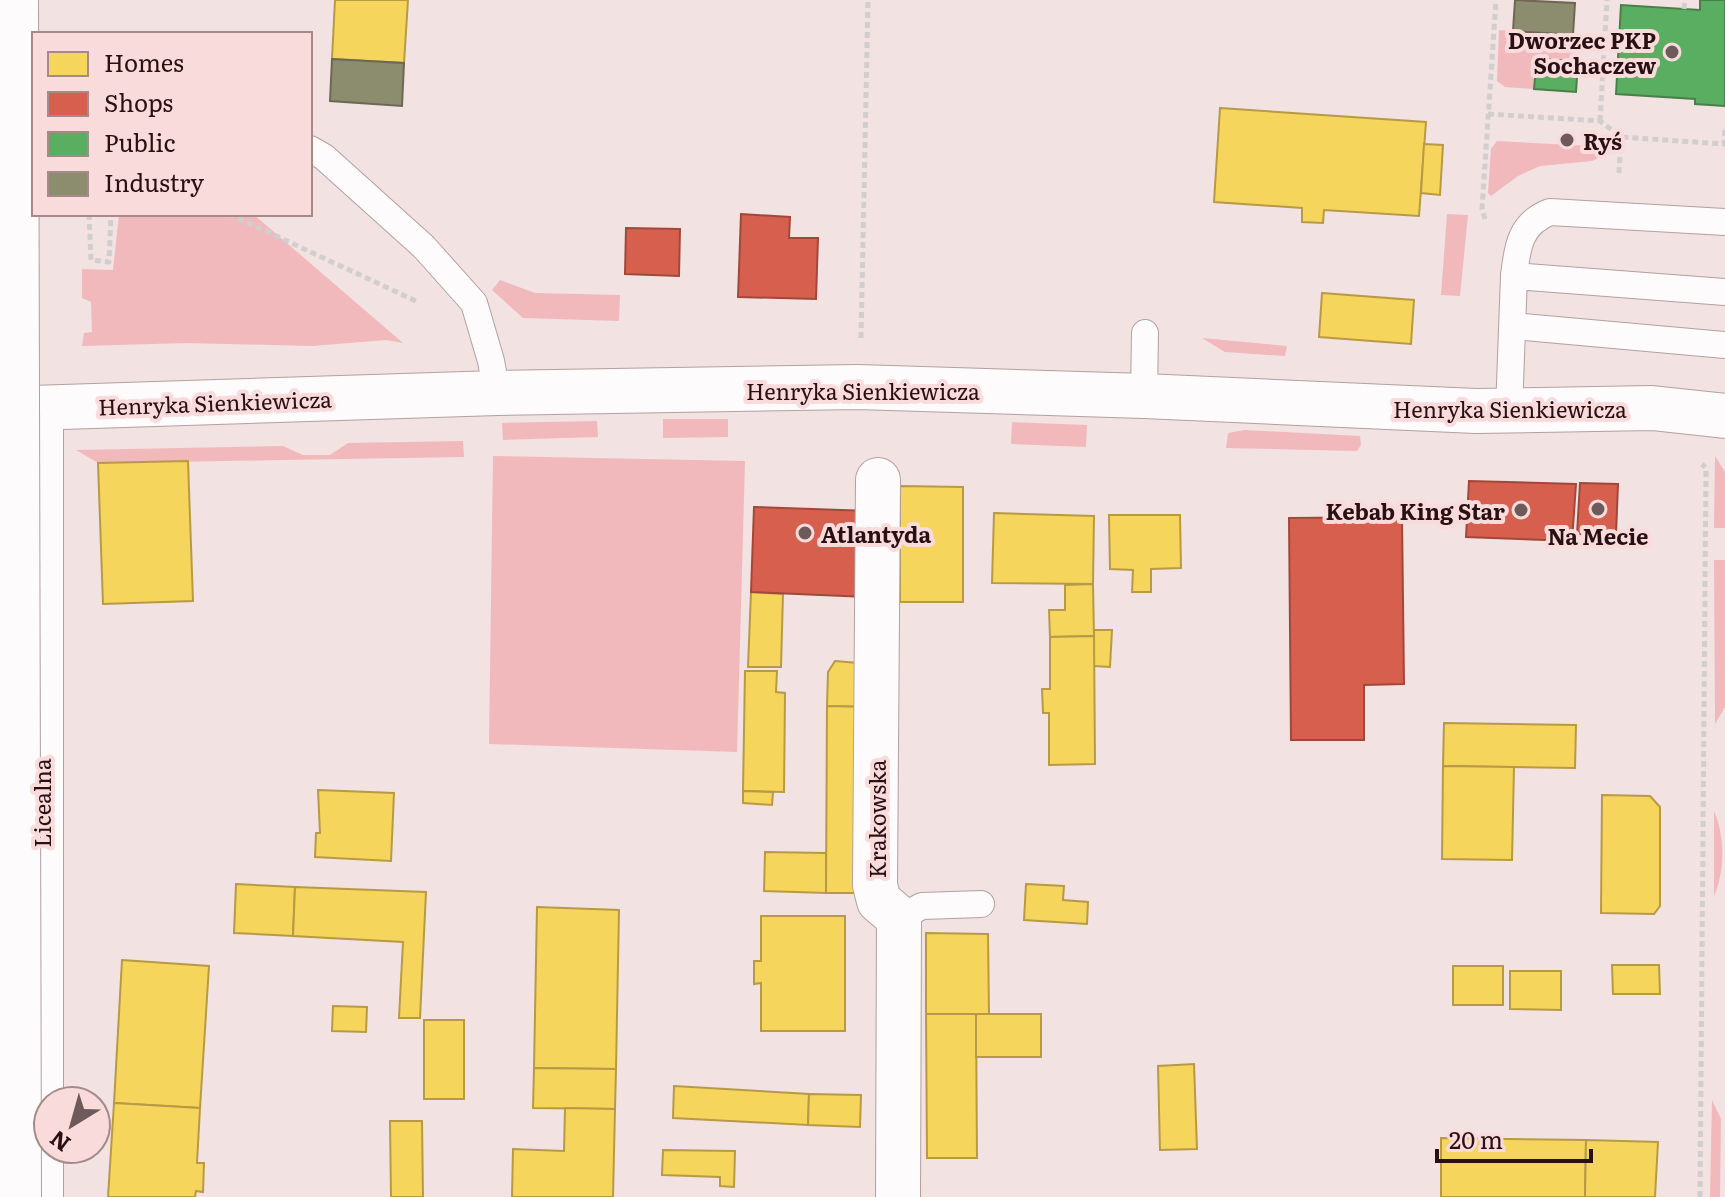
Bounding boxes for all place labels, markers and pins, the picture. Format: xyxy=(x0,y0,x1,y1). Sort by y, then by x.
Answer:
place label: Dworzec PKP Sochaczew xyxy=(1508,23,1656,81)
marker: Dworzec PKP Sochaczew xyxy=(1663,43,1681,61)
place label: Ryś xyxy=(1583,124,1622,157)
marker: Ryś xyxy=(1558,131,1576,149)
place label: Kebab King Star xyxy=(1325,494,1505,527)
marker: Na Mecie xyxy=(1589,500,1607,518)
marker: Kebab King Star xyxy=(1512,501,1530,519)
place label: Atlantyda xyxy=(821,517,931,550)
place label: Na Mecie xyxy=(1547,519,1649,552)
marker: Atlantyda xyxy=(796,524,814,542)

